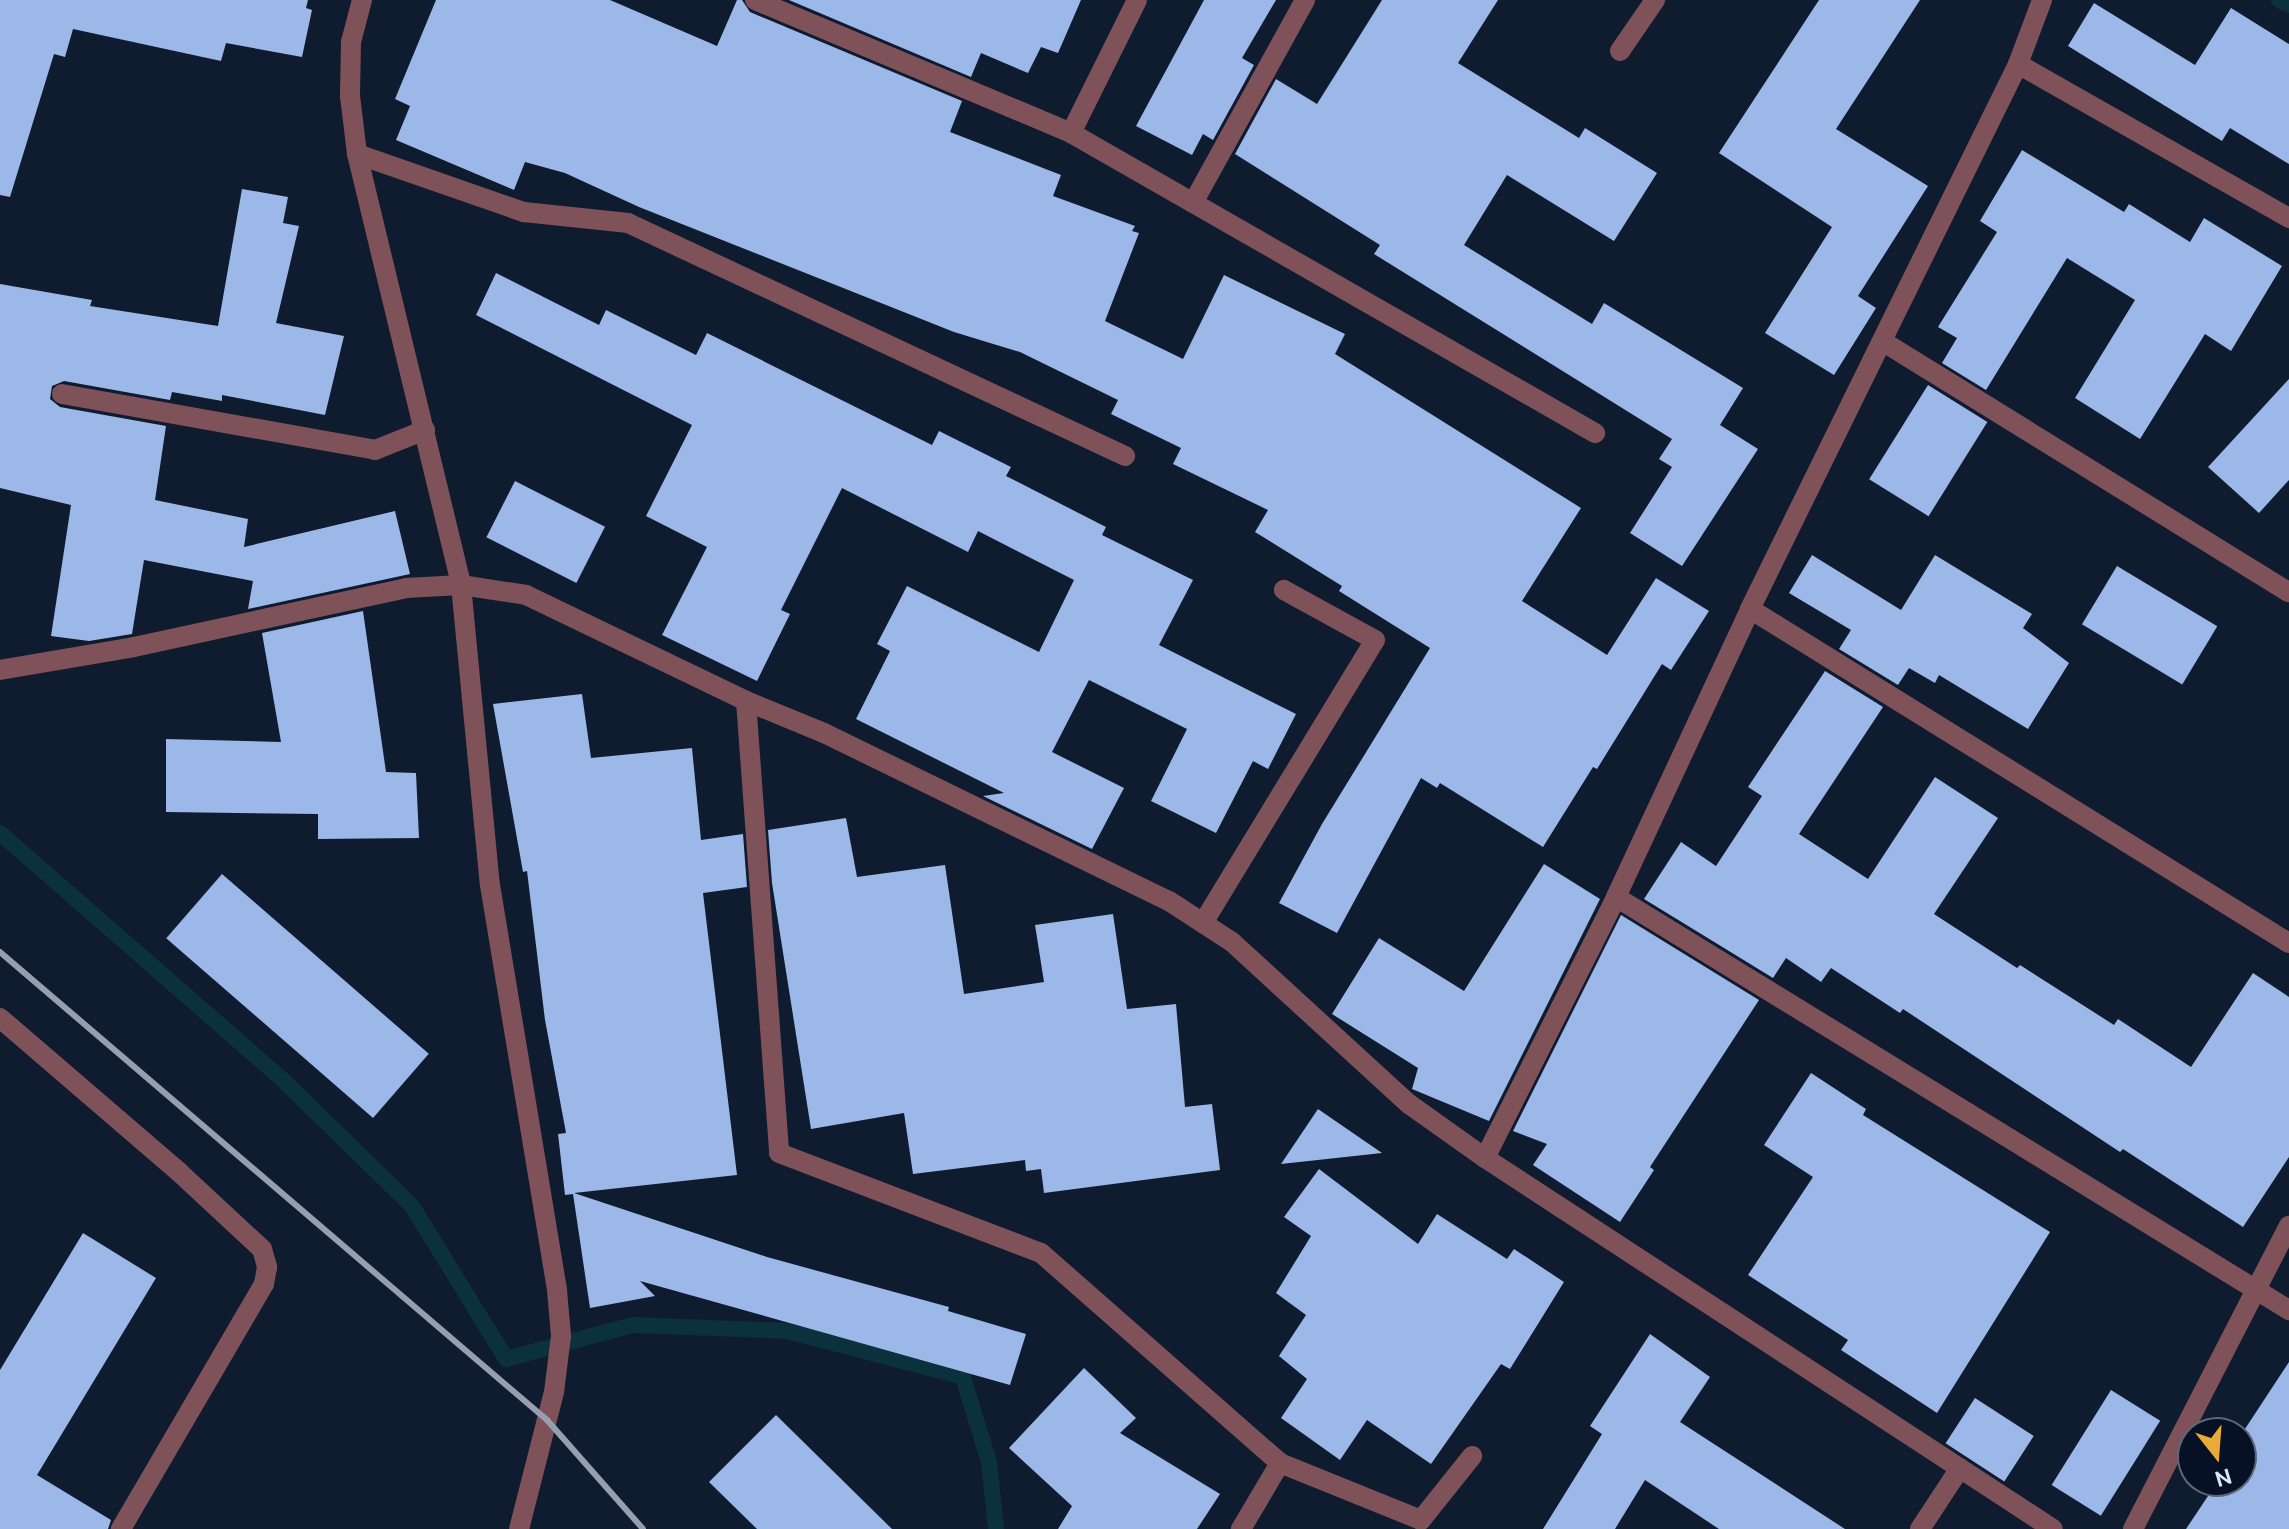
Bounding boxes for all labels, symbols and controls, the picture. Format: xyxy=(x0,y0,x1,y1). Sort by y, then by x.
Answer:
north arrow xyxy=(2177,1417,2257,1497)
text: N xyxy=(2212,1464,2235,1493)

